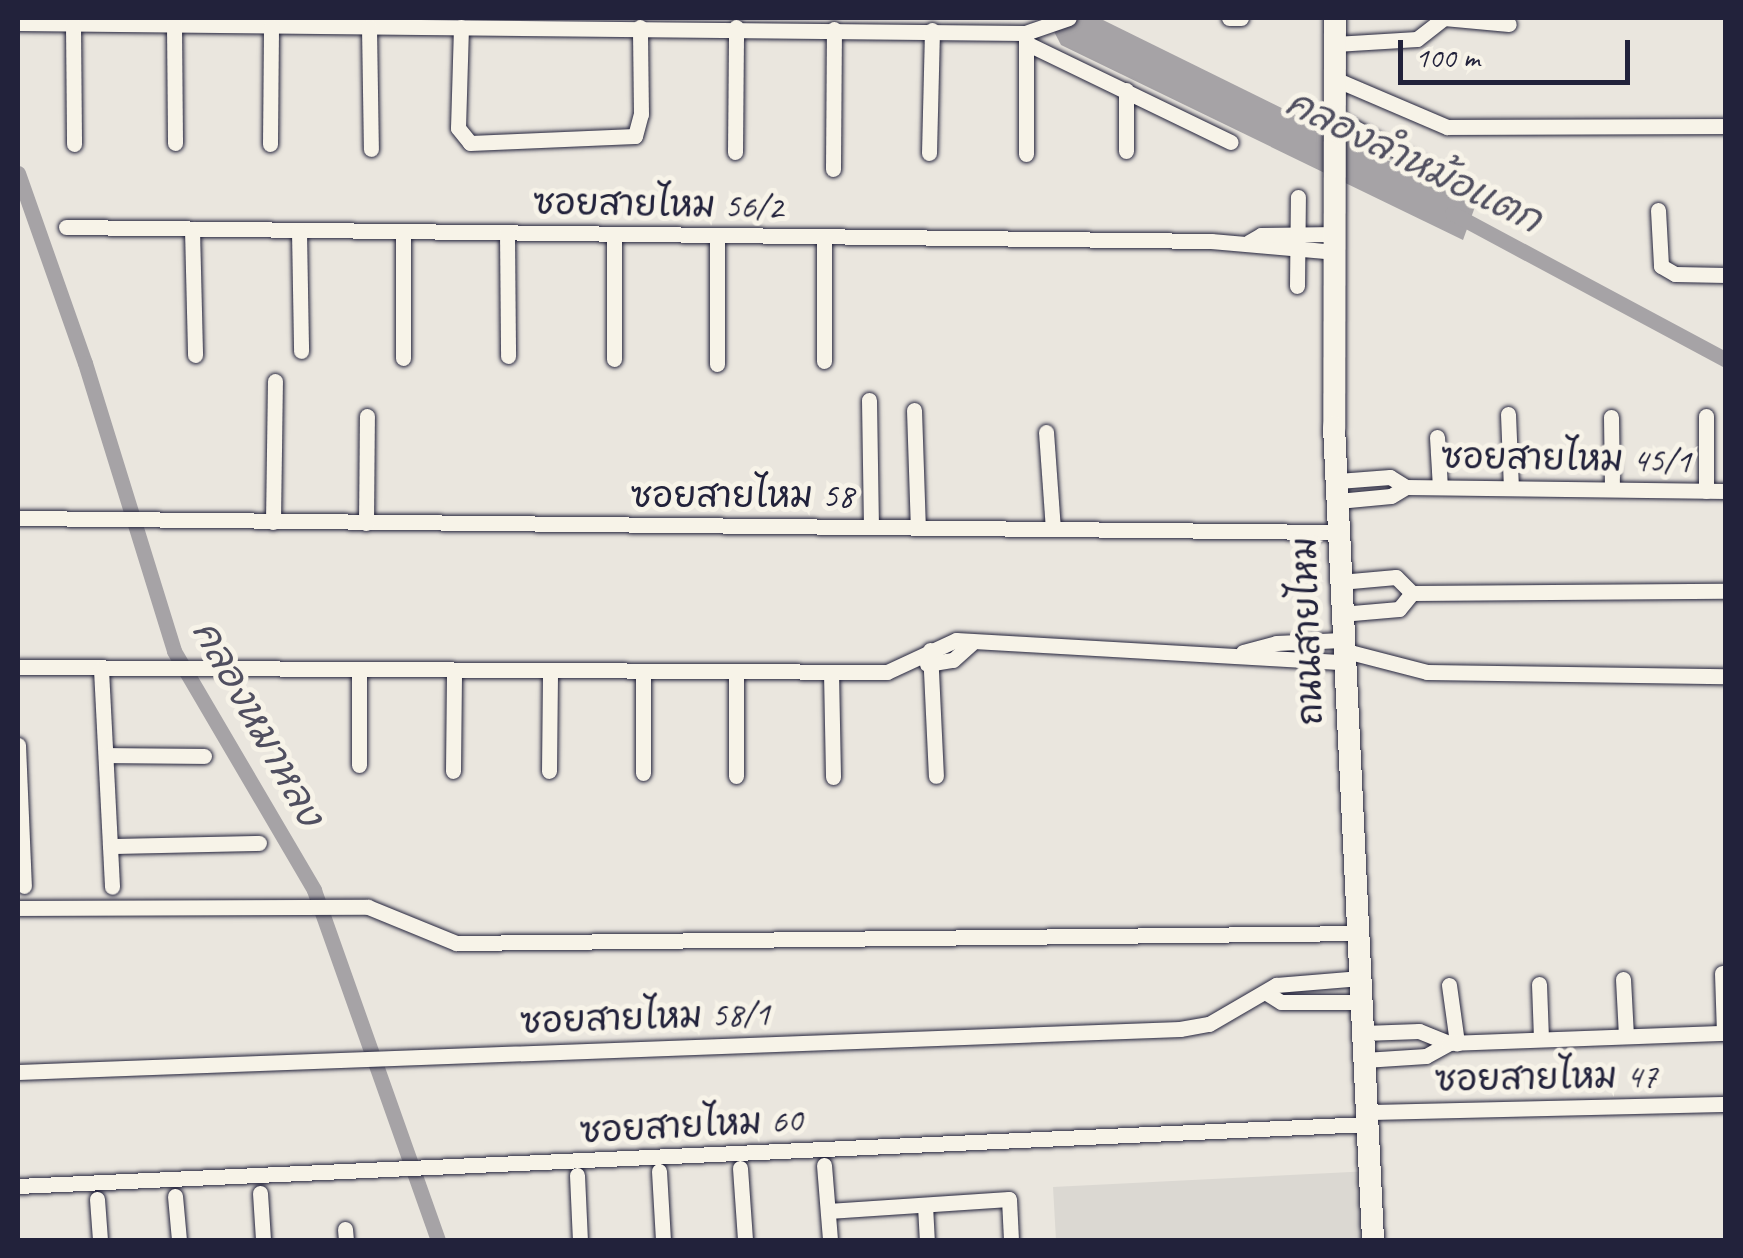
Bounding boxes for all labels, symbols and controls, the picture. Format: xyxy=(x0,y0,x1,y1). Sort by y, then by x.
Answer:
scale bar xyxy=(1403,20,1636,82)
text: 100 m xyxy=(1415,38,1480,76)
water label: คลองลำหม้อแตก xyxy=(1279,79,1549,243)
street label: ซอยสายไหม 56/2 xyxy=(533,182,783,228)
street label: ซอยสายไหม 45/1 xyxy=(1441,436,1691,482)
street label: ซอยสายไหม 58 xyxy=(631,475,853,517)
street label: ถนนสายไหม xyxy=(1284,536,1332,726)
water label: คลองหมาหลง xyxy=(183,612,333,834)
street label: ซอยสายไหม 58/1 xyxy=(519,993,771,1043)
street label: ซอยสายไหม 47 xyxy=(1434,1055,1658,1101)
street label: ซอยสายไหม 60 xyxy=(579,1099,803,1153)

